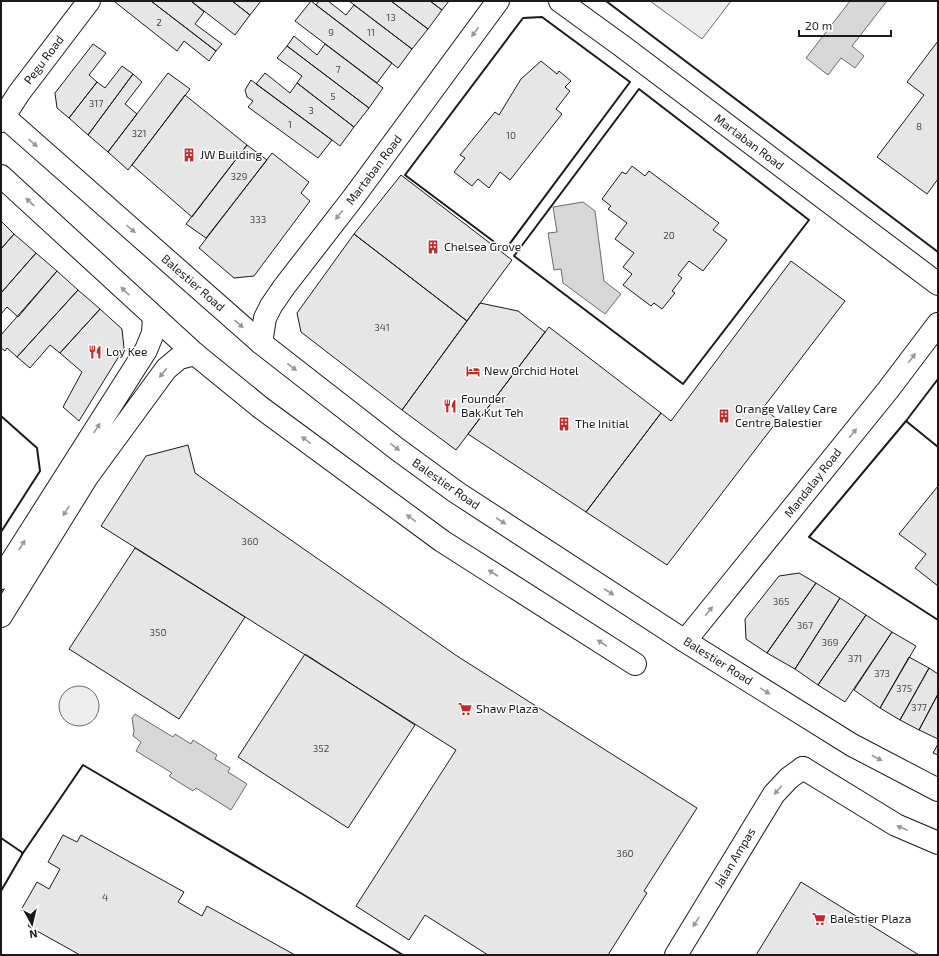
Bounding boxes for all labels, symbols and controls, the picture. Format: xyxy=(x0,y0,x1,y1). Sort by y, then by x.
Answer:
house number: 13 xyxy=(386,11,396,23)
scale bar xyxy=(799,12,891,38)
house number: 2 xyxy=(156,16,162,28)
text: 20 m xyxy=(805,18,832,32)
house number: 9 xyxy=(328,26,334,38)
house number: 11 xyxy=(367,26,375,38)
one-way arrow xyxy=(471,27,479,38)
street label: Pegu Road xyxy=(20,32,66,86)
house number: 7 xyxy=(335,63,341,75)
house number: 5 xyxy=(330,90,336,102)
house number: 317 xyxy=(89,97,103,109)
house number: 3 xyxy=(308,104,314,116)
street label: Martaban Road xyxy=(712,110,787,172)
house number: 1 xyxy=(288,118,292,130)
house number: 8 xyxy=(916,120,922,132)
house number: 321 xyxy=(131,127,147,139)
house number: 10 xyxy=(506,129,516,141)
street label: Martaban Road xyxy=(342,132,404,207)
one-way arrow xyxy=(28,138,38,147)
building icon: JW Building xyxy=(181,147,197,163)
place label: JW Building xyxy=(200,147,263,161)
house number: 329 xyxy=(231,170,248,182)
one-way arrow xyxy=(25,197,35,207)
one-way arrow xyxy=(335,210,344,221)
house number: 333 xyxy=(250,213,266,225)
one-way arrow xyxy=(125,224,136,233)
house number: 20 xyxy=(663,229,675,241)
building icon: Chelsea Grove xyxy=(425,239,441,255)
place label: Chelsea Grove xyxy=(444,239,521,253)
street label: Balestier Road xyxy=(159,251,228,313)
one-way arrow xyxy=(120,286,130,295)
one-way arrow xyxy=(234,319,244,328)
house number: 341 xyxy=(374,321,390,333)
restaurant icon: Loy Kee xyxy=(87,344,103,360)
place label: Loy Kee xyxy=(106,344,147,358)
one-way arrow xyxy=(908,353,916,364)
one-way arrow xyxy=(287,363,298,372)
hotel icon: New Orchid Hotel xyxy=(465,363,481,379)
place label: New Orchid Hotel xyxy=(484,363,579,377)
one-way arrow xyxy=(159,367,167,378)
place label: Founder Bak Kut Teh xyxy=(461,391,524,419)
restaurant icon: Founder Bak Kut Teh xyxy=(442,398,458,414)
place label: Orange Valley Care Centre Balestier xyxy=(735,401,837,429)
building icon: Orange Valley Care Centre Balestier xyxy=(716,408,732,424)
building icon: The Initial xyxy=(556,416,572,432)
place label: The Initial xyxy=(575,416,629,430)
one-way arrow xyxy=(93,422,100,433)
one-way arrow xyxy=(849,427,858,438)
one-way arrow xyxy=(300,436,311,445)
one-way arrow xyxy=(389,443,400,451)
street label: Mandalay Road xyxy=(781,445,844,520)
street label: Balestier Road xyxy=(410,455,483,512)
one-way arrow xyxy=(63,505,70,517)
one-way arrow xyxy=(405,513,416,522)
one-way arrow xyxy=(496,517,506,525)
house number: 360 xyxy=(241,535,259,547)
one-way arrow xyxy=(18,540,26,550)
one-way arrow xyxy=(488,569,498,577)
one-way arrow xyxy=(604,589,615,596)
house number: 365 xyxy=(773,595,789,607)
one-way arrow xyxy=(705,605,714,616)
house number: 367 xyxy=(797,619,813,631)
house number: 350 xyxy=(150,626,166,638)
street label: Balestier Road xyxy=(681,633,756,687)
house number: 369 xyxy=(822,636,839,648)
one-way arrow xyxy=(596,640,608,647)
house number: 371 xyxy=(848,652,862,664)
house number: 373 xyxy=(874,667,890,679)
house number: 375 xyxy=(896,682,912,694)
one-way arrow xyxy=(760,687,770,695)
supermarket icon: Shaw Plaza xyxy=(457,701,473,717)
place label: Shaw Plaza xyxy=(476,701,539,715)
house number: 377 xyxy=(911,701,927,713)
house number: 352 xyxy=(313,742,330,754)
one-way arrow xyxy=(871,755,882,761)
one-way arrow xyxy=(774,785,783,795)
street label: Jalan Ampas xyxy=(711,825,758,890)
one-way arrow xyxy=(897,825,908,831)
house number: 360 xyxy=(616,847,634,859)
house number: 4 xyxy=(102,891,108,903)
north arrow xyxy=(12,904,52,944)
supermarket icon: Balestier Plaza xyxy=(811,911,827,927)
place label: Balestier Plaza xyxy=(830,911,911,925)
one-way arrow xyxy=(692,916,699,928)
text: N xyxy=(29,927,38,941)

